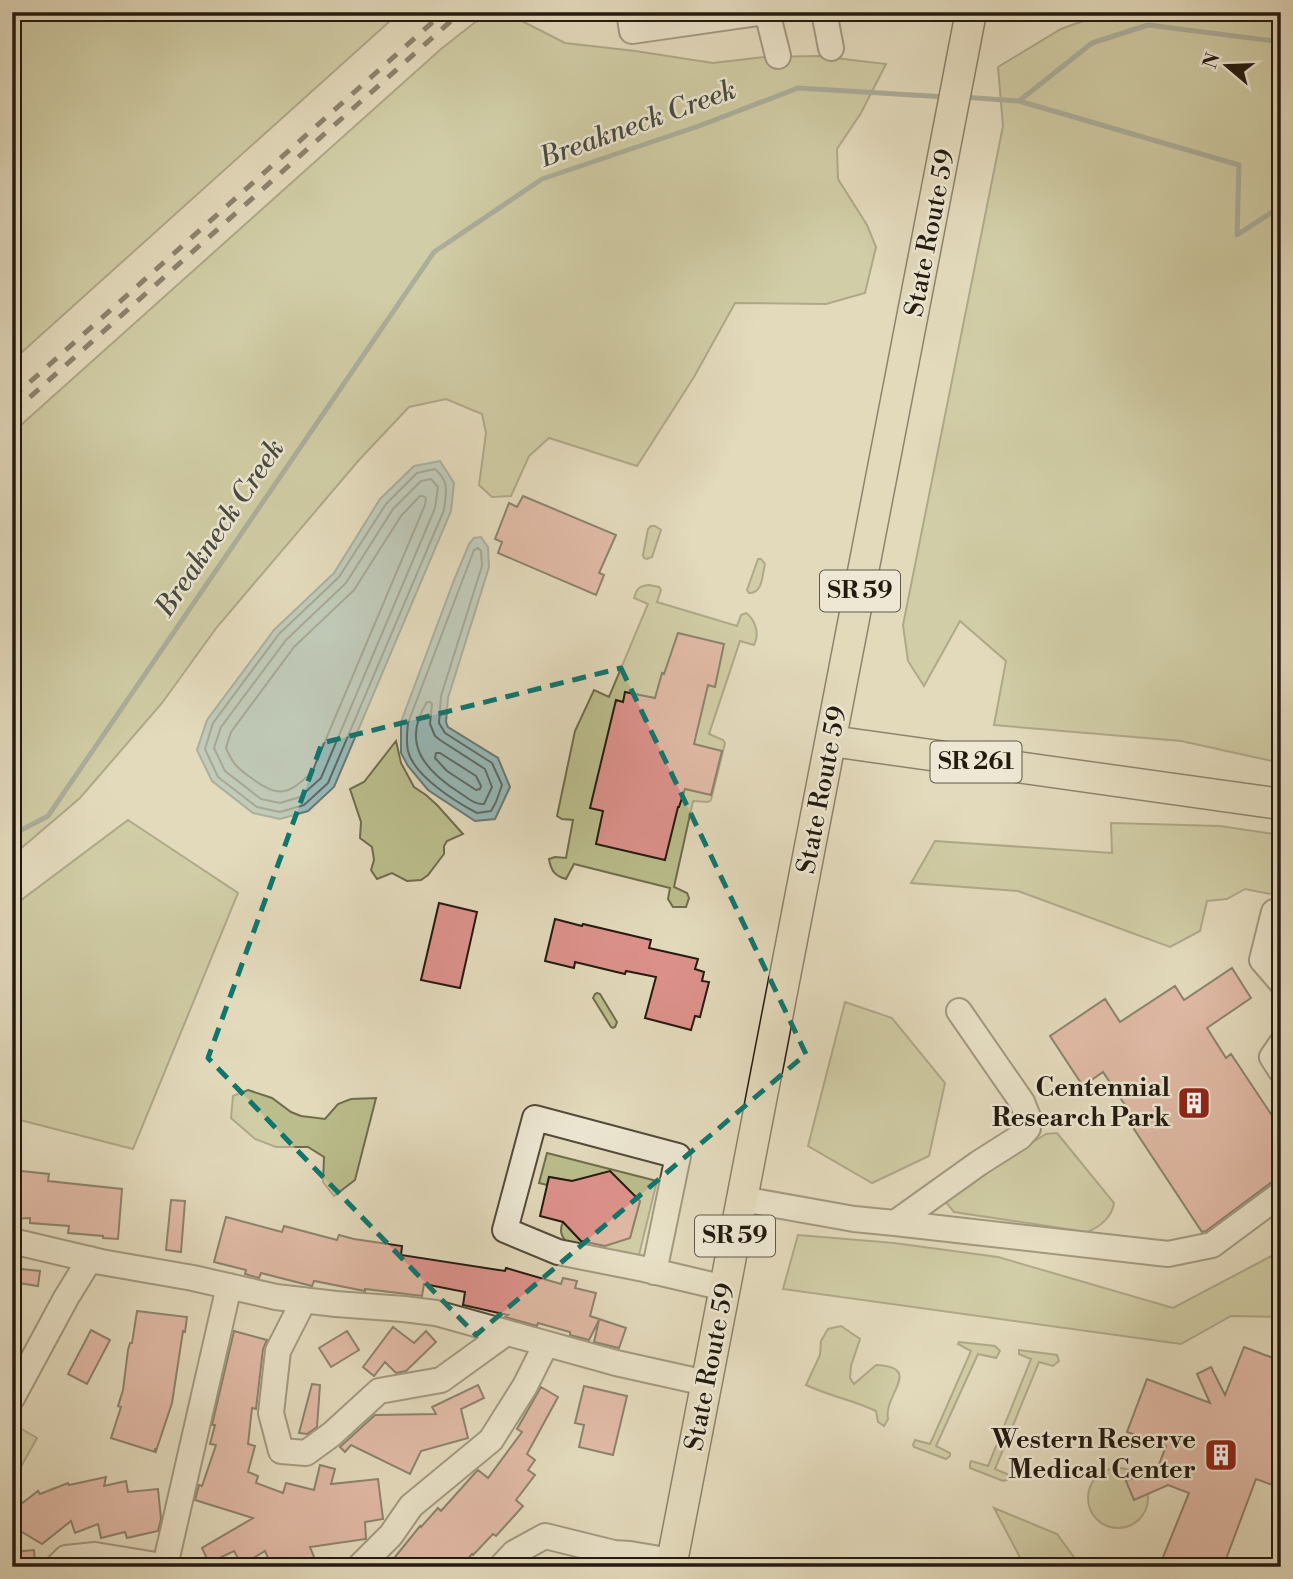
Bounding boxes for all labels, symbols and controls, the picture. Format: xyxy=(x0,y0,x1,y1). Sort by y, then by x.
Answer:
north arrow xyxy=(1192,32,1262,102)
text: N xyxy=(1198,50,1226,72)
water label: Breakneck Creek xyxy=(534,72,741,176)
street label: State Route 59 xyxy=(898,147,962,319)
water label: Breakneck Creek xyxy=(147,433,292,624)
road number: SR 59 xyxy=(820,570,900,612)
street label: State Route 59 xyxy=(790,704,854,876)
road number: SR 261 xyxy=(930,742,1021,782)
place label: Centennial Research Park xyxy=(992,1072,1171,1134)
building icon: Centennial Research Park xyxy=(1175,1084,1213,1122)
road number: SR 59 xyxy=(695,1216,775,1256)
street label: State Route 59 xyxy=(678,1281,742,1453)
place label: Western Reserve Medical Center xyxy=(990,1424,1196,1486)
building icon: Western Reserve Medical Center xyxy=(1202,1436,1240,1474)

